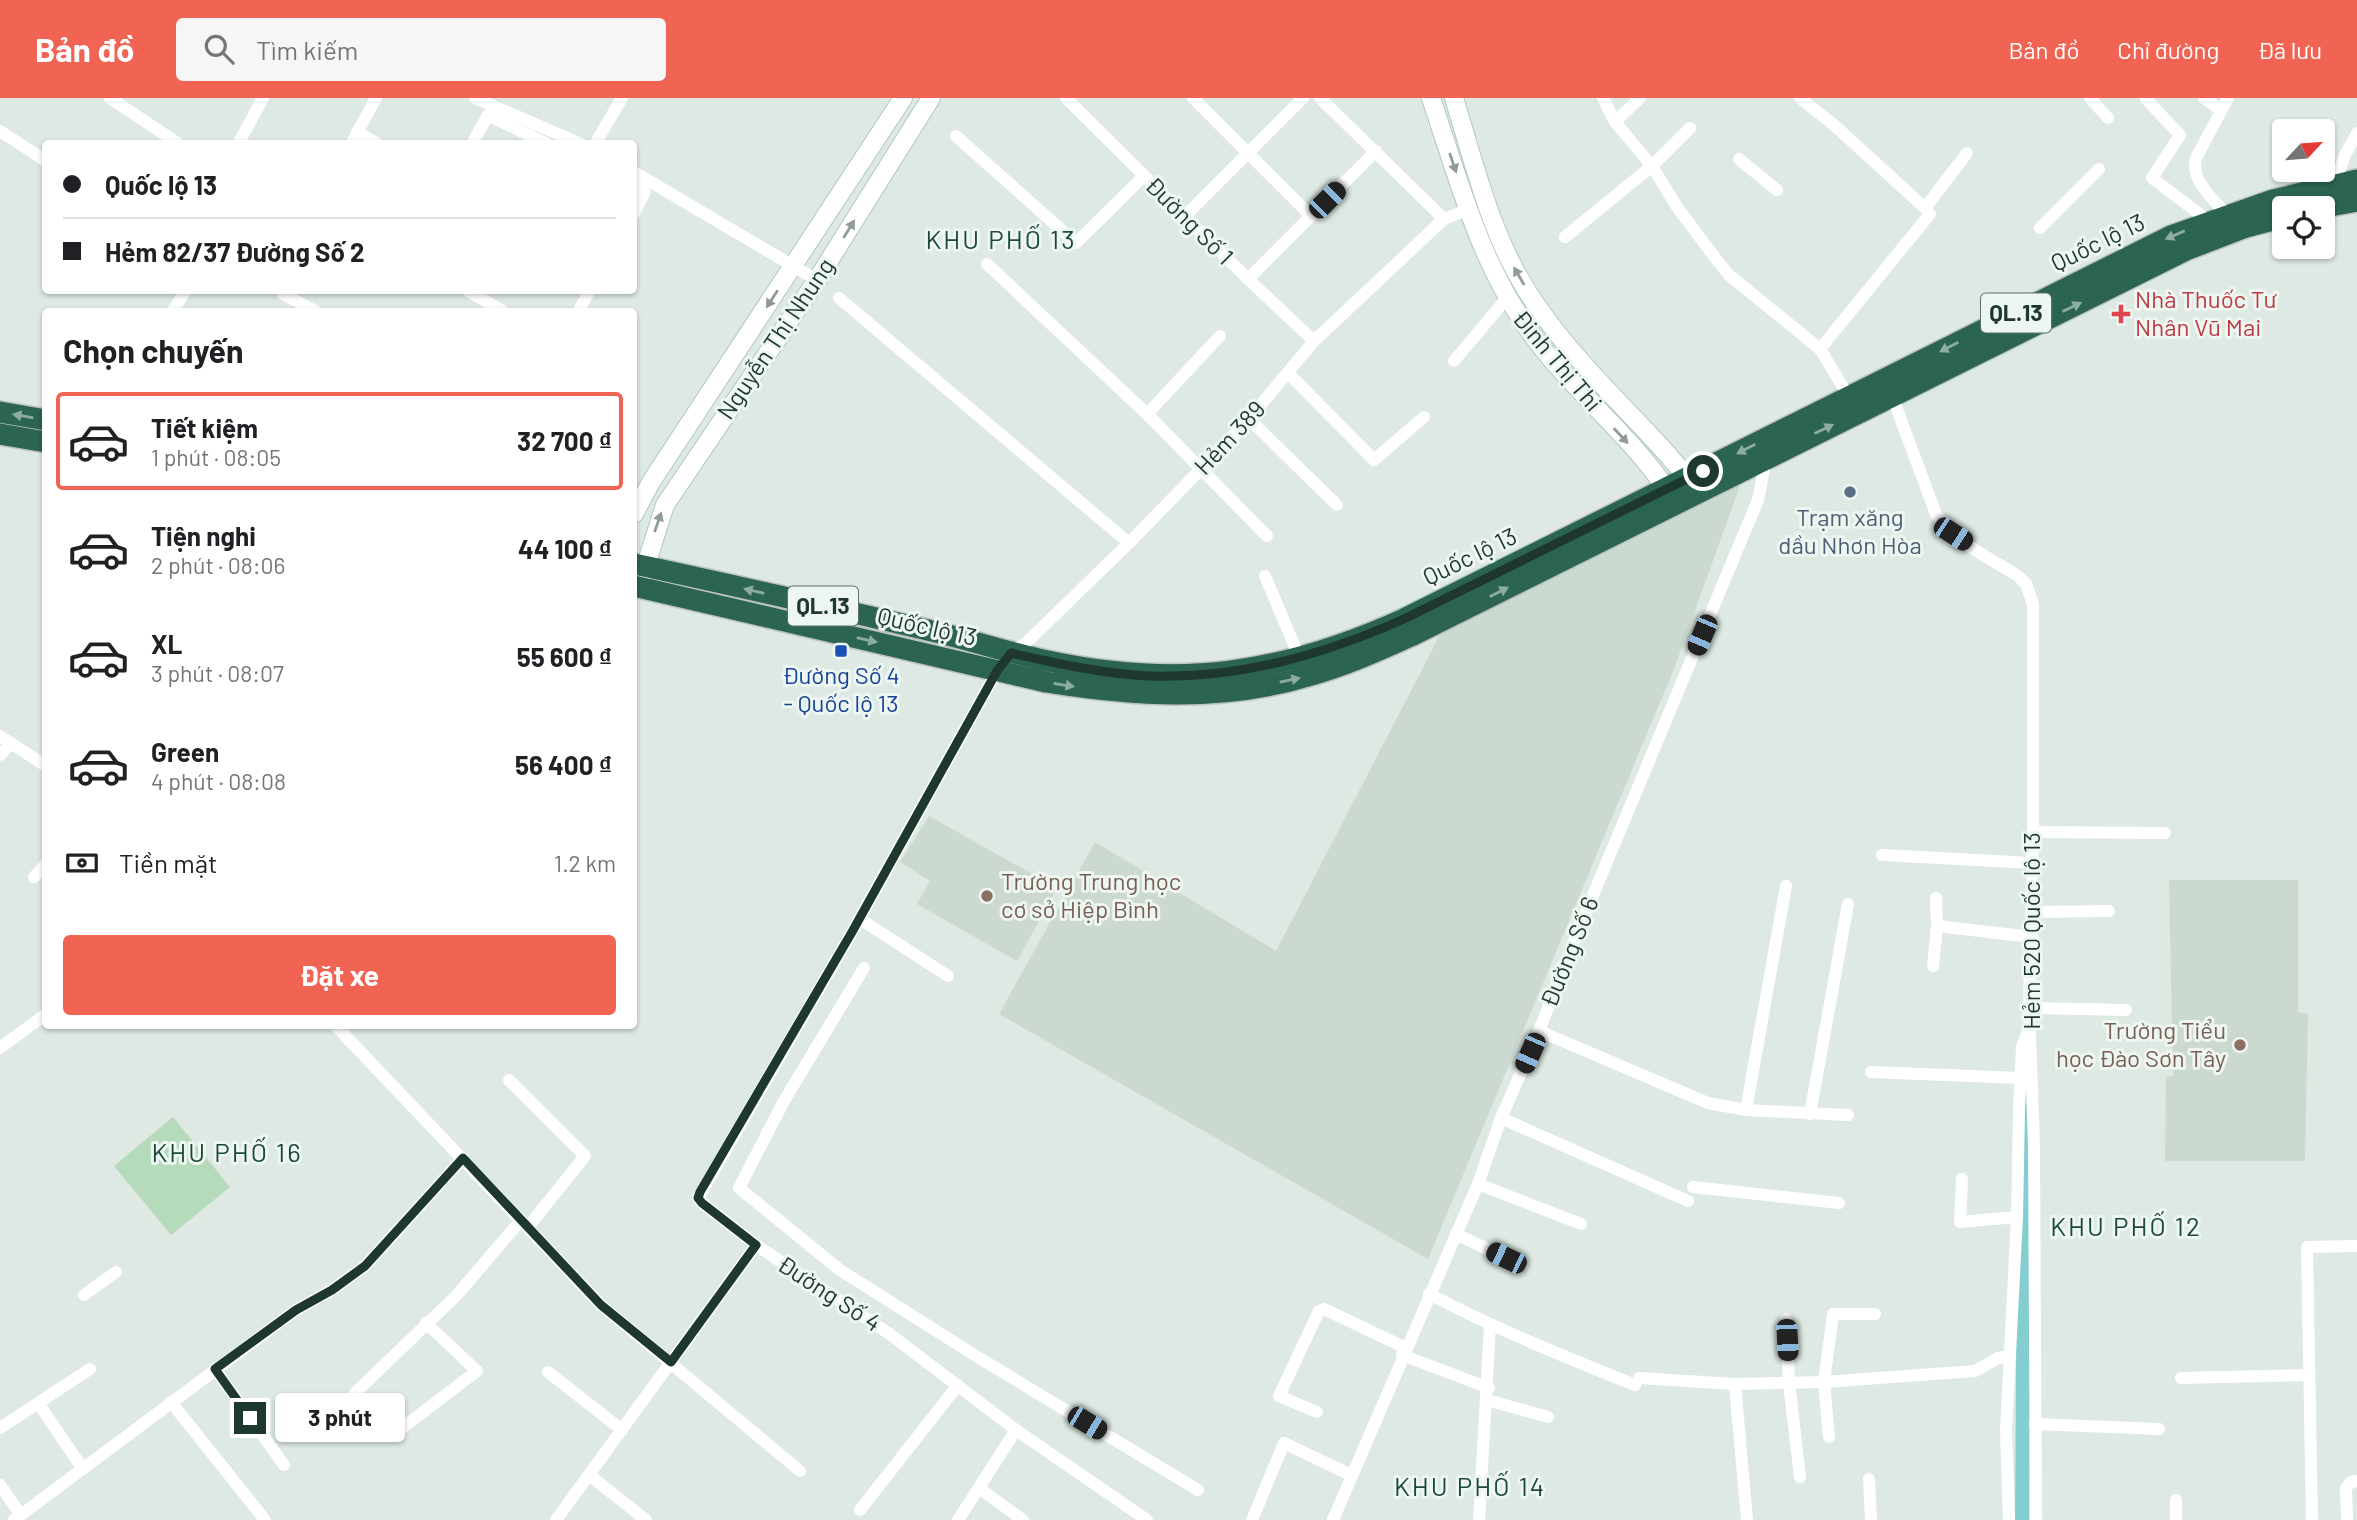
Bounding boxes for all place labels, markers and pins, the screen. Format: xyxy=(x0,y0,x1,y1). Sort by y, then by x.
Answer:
place label: Nhà Thuốc Tư Nhân Vū Mai xyxy=(2135,284,2277,341)
marker: Nhà Thuốc Tư Nhân Vū Mai xyxy=(2113,306,2129,322)
marker: Trạm xăng dầu Nhơn Hòa xyxy=(1842,484,1858,500)
place label: Trạm xăng dầu Nhơn Hòa xyxy=(1778,502,1922,559)
marker: Đường Số 4 - Quốc lộ 13 xyxy=(833,643,849,659)
place label: Đường Số 4 - Quốc lộ 13 xyxy=(782,660,900,717)
place label: Trường Trung học cơ sở Hiệp Bình xyxy=(1001,866,1181,923)
marker: Trường Trung học cơ sở Hiệp Bình xyxy=(979,888,995,904)
place label: Trường Tiểu học Đào Sơn Tây xyxy=(2056,1015,2226,1072)
marker: Trường Tiểu học Đào Sơn Tây xyxy=(2232,1037,2248,1053)

